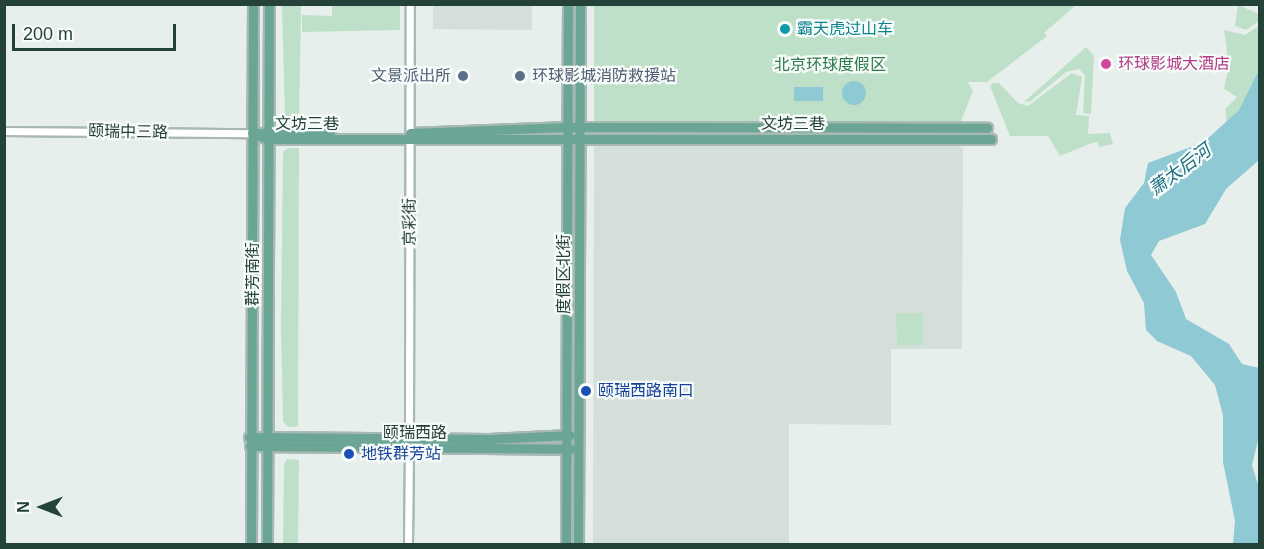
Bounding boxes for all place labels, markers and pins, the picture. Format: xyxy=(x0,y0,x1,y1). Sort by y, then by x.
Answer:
place label: 霸天虎过山车 xyxy=(797,19,893,39)
marker: 霸天虎过山车 xyxy=(778,22,792,36)
place label: 环球影城大酒店 xyxy=(1118,54,1230,74)
marker: 环球影城大酒店 xyxy=(1099,57,1113,71)
place label: 文景派出所 xyxy=(371,66,451,86)
place label: 环球影城消防救援站 xyxy=(532,66,676,86)
marker: 文景派出所 xyxy=(456,69,470,83)
marker: 环球影城消防救援站 xyxy=(513,69,527,83)
place label: 颐瑞西路南口 xyxy=(598,381,694,401)
marker: 颐瑞西路南口 xyxy=(579,384,593,398)
place label: 地铁群芳站 xyxy=(361,444,441,464)
marker: 地铁群芳站 xyxy=(342,447,356,461)

